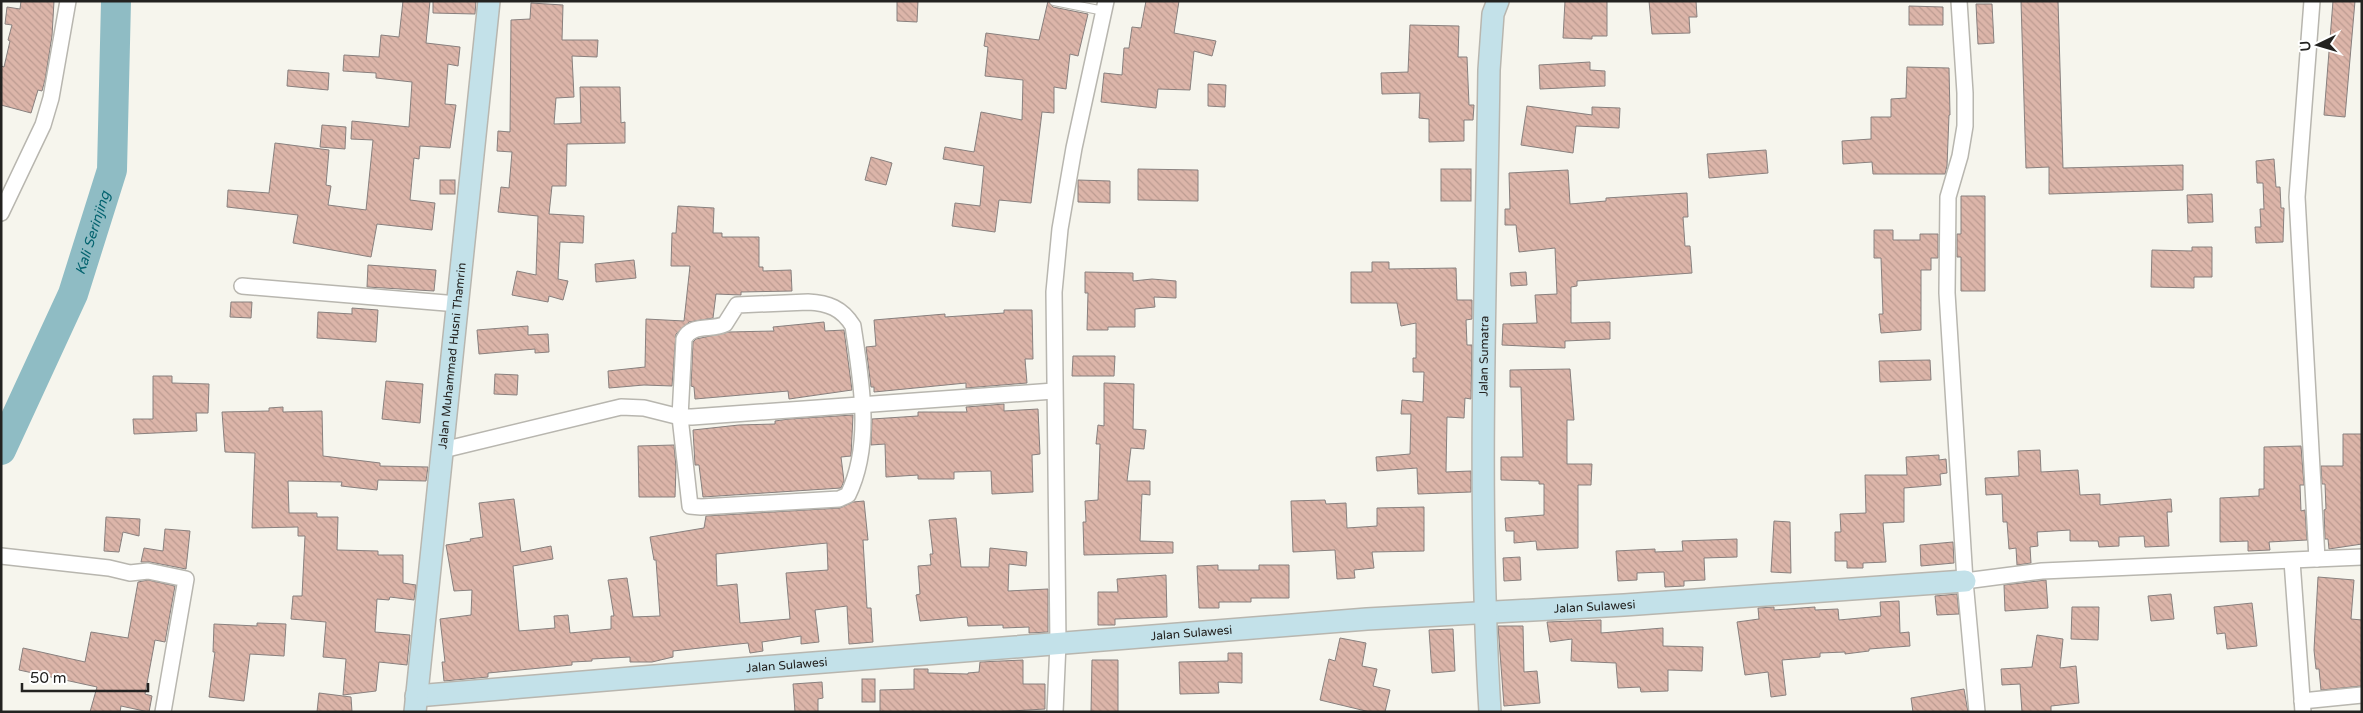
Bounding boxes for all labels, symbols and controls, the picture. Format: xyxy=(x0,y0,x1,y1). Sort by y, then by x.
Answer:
north arrow xyxy=(2293,20,2343,70)
text: U xyxy=(2297,40,2314,52)
water label: Kali Serinjing xyxy=(72,188,114,277)
street label: Jalan Muhammad Husni Thamrin xyxy=(435,262,469,450)
street label: Jalan Sumatra xyxy=(1476,316,1491,397)
street label: Jalan Sulawesi xyxy=(1553,597,1636,616)
street label: Jalan Sulawesi xyxy=(1150,623,1233,643)
street label: Jalan Sulawesi xyxy=(745,655,828,675)
scale bar xyxy=(22,660,149,692)
text: 50 m xyxy=(30,669,67,687)

